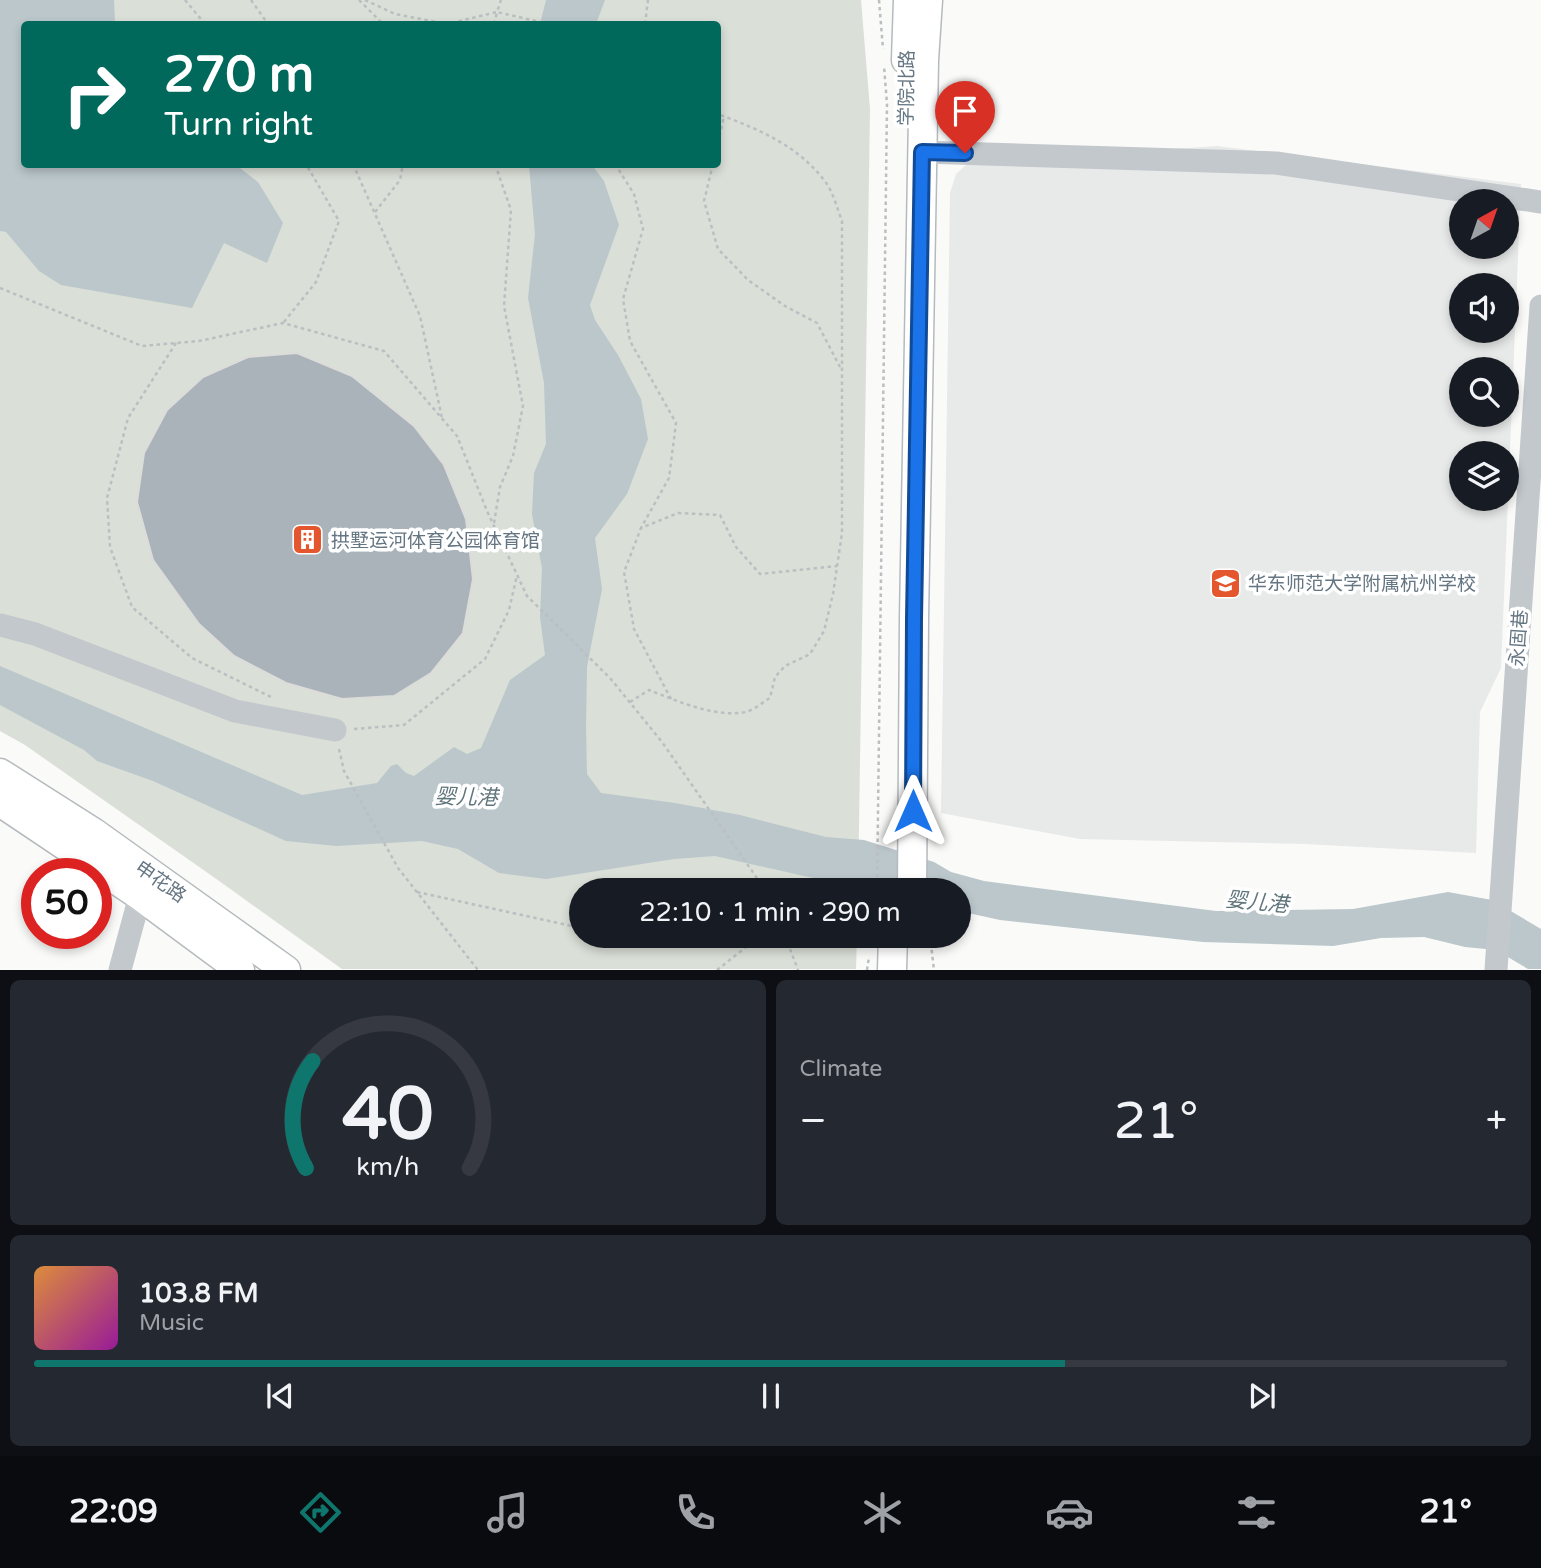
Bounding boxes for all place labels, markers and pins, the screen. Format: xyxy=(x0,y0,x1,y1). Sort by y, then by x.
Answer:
pin xyxy=(935,81,995,153)
building icon: 拱墅运河体育公园体育馆 xyxy=(291,523,325,557)
place label: 拱墅运河体育公园体育馆 xyxy=(331,530,540,552)
school or university icon: 华东师范大学附属杭州学校 xyxy=(1208,566,1242,600)
place label: 华东师范大学附属杭州学校 xyxy=(1248,573,1476,595)

